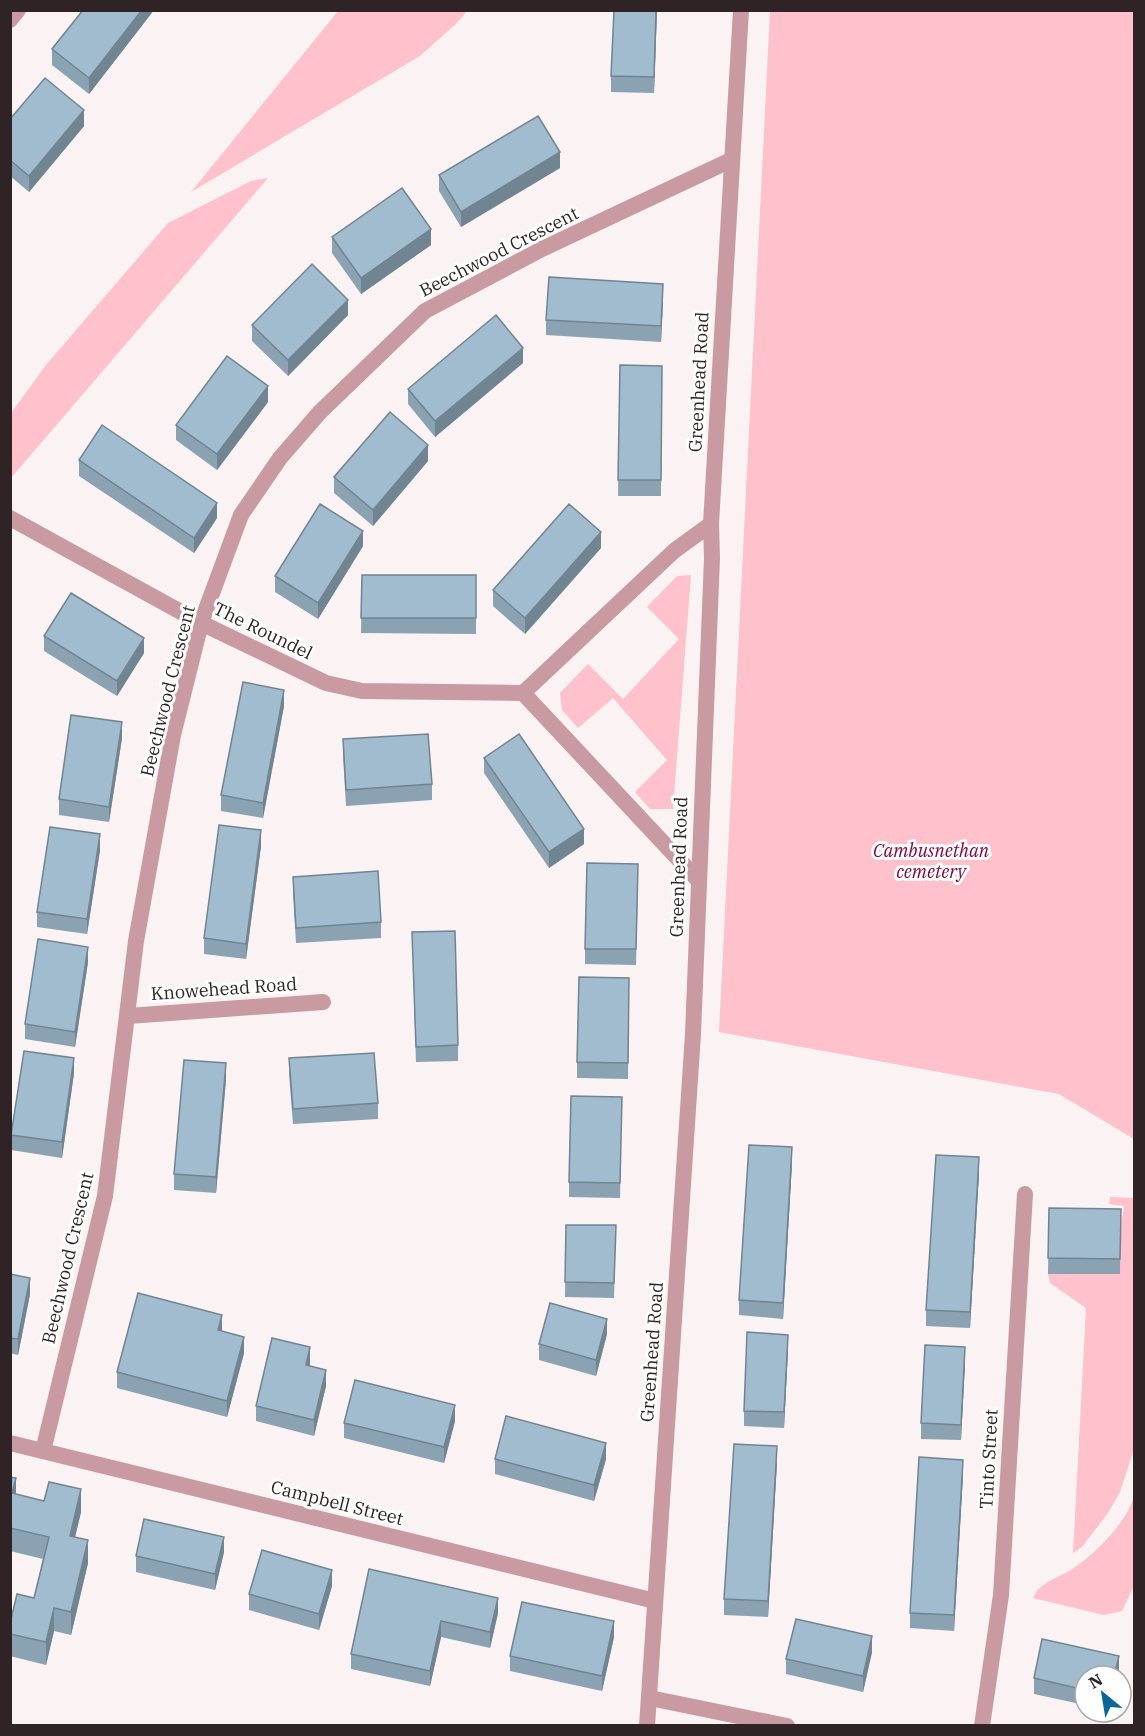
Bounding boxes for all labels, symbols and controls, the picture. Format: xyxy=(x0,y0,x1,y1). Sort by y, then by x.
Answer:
street label: Beechwood Crescent xyxy=(415,201,582,302)
street label: Greenhead Road xyxy=(683,311,714,453)
street label: The Roundel xyxy=(210,597,317,664)
street label: Beechwood Crescent xyxy=(135,603,200,779)
street label: Greenhead Road xyxy=(665,796,692,938)
park label: Cambusnethan cemetery xyxy=(873,839,990,883)
street label: Knowehead Road xyxy=(150,972,298,1005)
street label: Beechwood Crescent xyxy=(37,1170,98,1346)
street label: Greenhead Road xyxy=(635,1281,668,1423)
street label: Tinto Street xyxy=(974,1408,1003,1510)
street label: Campbell Street xyxy=(269,1475,406,1530)
north arrow xyxy=(1073,1664,1133,1724)
text: N xyxy=(1085,1669,1106,1693)

